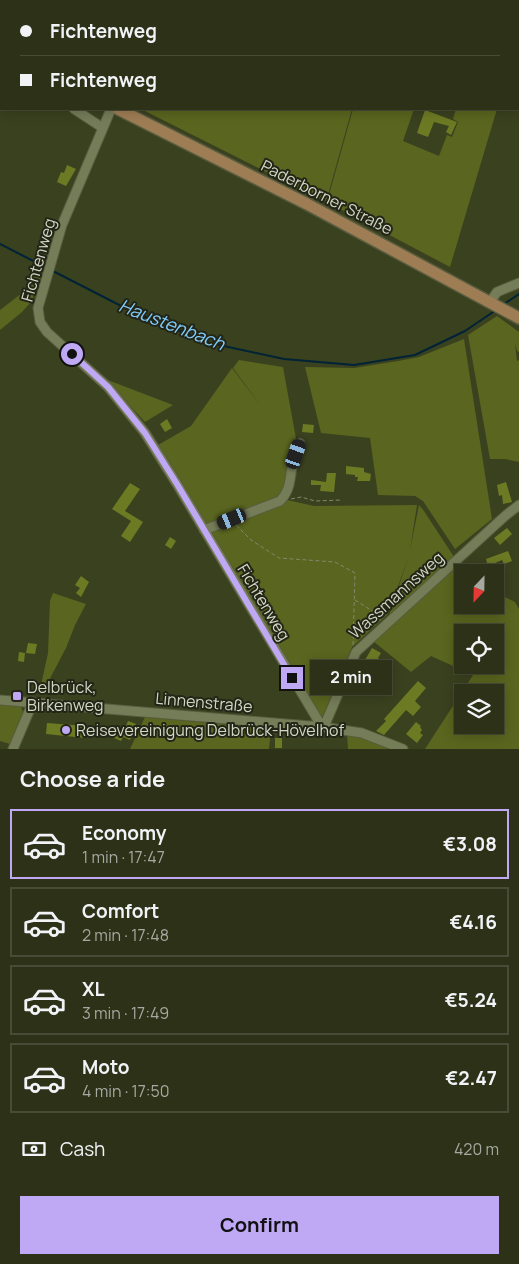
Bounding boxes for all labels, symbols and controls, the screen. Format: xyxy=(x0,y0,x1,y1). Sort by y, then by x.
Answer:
text: Fichtenweg xyxy=(50,18,157,44)
text: Fichtenweg xyxy=(50,67,157,93)
street label: Paderborner Straße xyxy=(257,154,397,240)
street label: Fichtenweg xyxy=(16,216,60,304)
water label: Haustenbach xyxy=(116,293,230,356)
route start xyxy=(61,343,83,365)
car xyxy=(284,437,307,471)
car xyxy=(215,506,248,532)
street label: Wassmannsweg xyxy=(344,547,448,643)
street label: Fichtenweg xyxy=(233,560,295,644)
north arrow xyxy=(454,564,504,614)
map controls xyxy=(454,564,504,734)
button: locate xyxy=(454,624,504,674)
callout: 2 min xyxy=(310,660,392,696)
text: 2 min xyxy=(330,666,372,688)
route end xyxy=(281,667,303,689)
place label: Delbrück, Birkenweg xyxy=(27,676,104,716)
button: layers xyxy=(454,684,504,734)
street label: Linnenstraße xyxy=(154,687,254,717)
marker: Delbrück, Birkenweg xyxy=(11,690,23,702)
place label: Reisevereinigung Delbrück-Hövelhof xyxy=(76,719,344,741)
marker: Reisevereinigung Delbrück-Hövelhof xyxy=(60,724,72,736)
text: Choose a ride xyxy=(20,764,165,794)
text: Economy xyxy=(82,820,166,846)
icon: car xyxy=(22,822,67,867)
text: €3.08 xyxy=(443,831,497,857)
text: 1 min · 17:47 xyxy=(82,846,165,868)
text: Comfort xyxy=(82,898,159,924)
icon: car xyxy=(22,900,67,945)
text: €4.16 xyxy=(450,909,497,935)
text: 2 min · 17:48 xyxy=(82,924,169,946)
text: XL xyxy=(82,976,105,1002)
icon: car xyxy=(22,978,67,1023)
text: €5.24 xyxy=(445,987,497,1013)
text: 3 min · 17:49 xyxy=(82,1002,169,1024)
text: Moto xyxy=(82,1054,129,1080)
icon: car xyxy=(22,1056,67,1101)
text: €2.47 xyxy=(445,1065,497,1091)
text: 4 min · 17:50 xyxy=(82,1080,170,1102)
icon: cash xyxy=(20,1135,48,1163)
text: Cash xyxy=(60,1136,105,1162)
text: 420 m xyxy=(454,1138,499,1160)
button: Confirm xyxy=(20,1196,499,1254)

